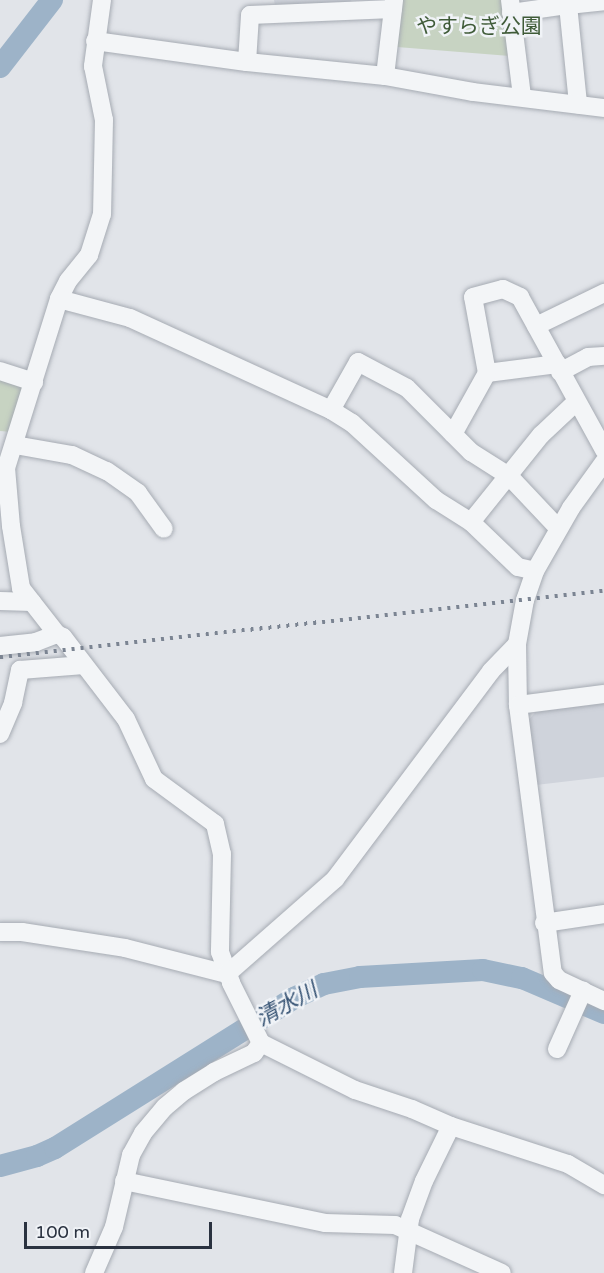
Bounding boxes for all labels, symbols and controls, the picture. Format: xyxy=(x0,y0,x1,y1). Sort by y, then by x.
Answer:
park label: やすらぎ公園 xyxy=(416,14,542,40)
water label: 清水川 xyxy=(252,977,322,1033)
scale bar xyxy=(27,1210,214,1248)
text: 100 m xyxy=(35,1221,90,1243)

